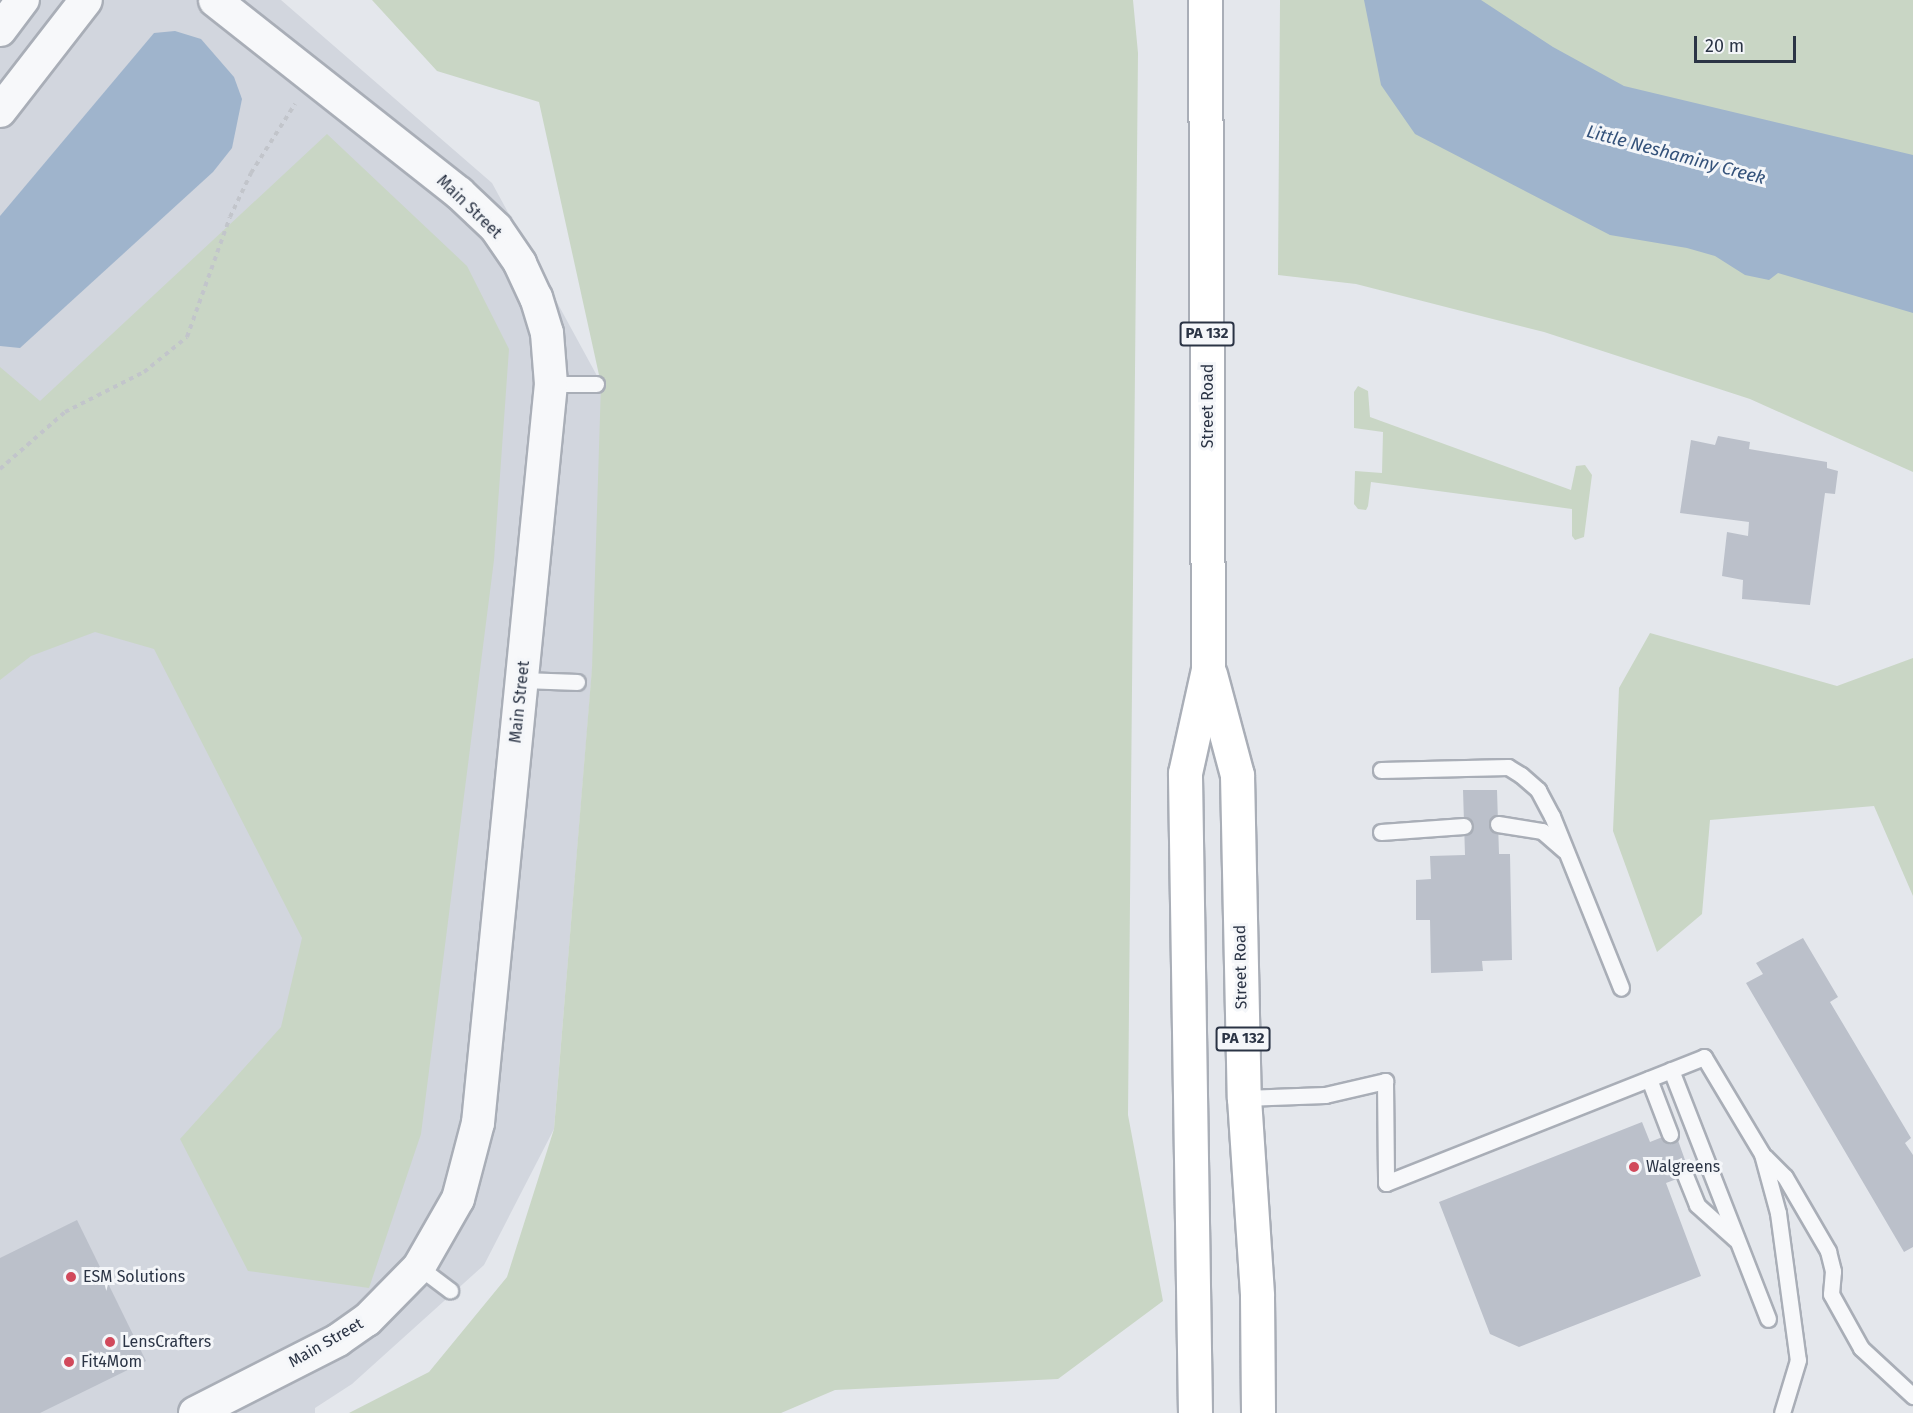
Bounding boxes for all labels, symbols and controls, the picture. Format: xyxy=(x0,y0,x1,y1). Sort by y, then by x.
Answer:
scale bar xyxy=(1697,24,1799,62)
text: 20 m xyxy=(1705,35,1744,57)
water label: Little Neshaminy Creek xyxy=(1584,121,1768,189)
street label: Main Street xyxy=(433,171,505,243)
road number: PA 132 xyxy=(1178,322,1236,346)
street label: Street Road xyxy=(1198,364,1218,448)
street label: Main Street xyxy=(506,660,534,744)
street label: Street Road xyxy=(1231,925,1251,1009)
road number: PA 132 xyxy=(1214,1027,1272,1051)
place label: Walgreens xyxy=(1646,1157,1720,1177)
marker: Walgreens xyxy=(1627,1160,1641,1174)
place label: ESM Solutions xyxy=(83,1267,185,1287)
marker: ESM Solutions xyxy=(64,1270,78,1284)
street label: Main Street xyxy=(285,1314,367,1372)
place label: LensCrafters xyxy=(122,1332,211,1352)
marker: LensCrafters xyxy=(103,1335,117,1349)
place label: Fit4Mom xyxy=(81,1352,142,1372)
marker: Fit4Mom xyxy=(62,1355,76,1369)

